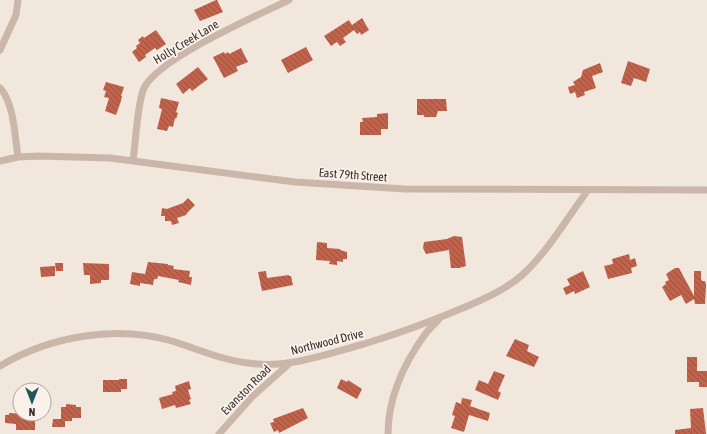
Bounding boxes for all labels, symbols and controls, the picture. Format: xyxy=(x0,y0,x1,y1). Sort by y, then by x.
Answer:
street label: Holly Creek Lane xyxy=(151,17,221,67)
street label: East 79th Street xyxy=(318,166,388,184)
street label: Northwood Drive xyxy=(289,326,365,358)
street label: Evanston Road xyxy=(218,362,274,418)
north arrow xyxy=(12,382,52,422)
text: N xyxy=(29,406,35,418)

